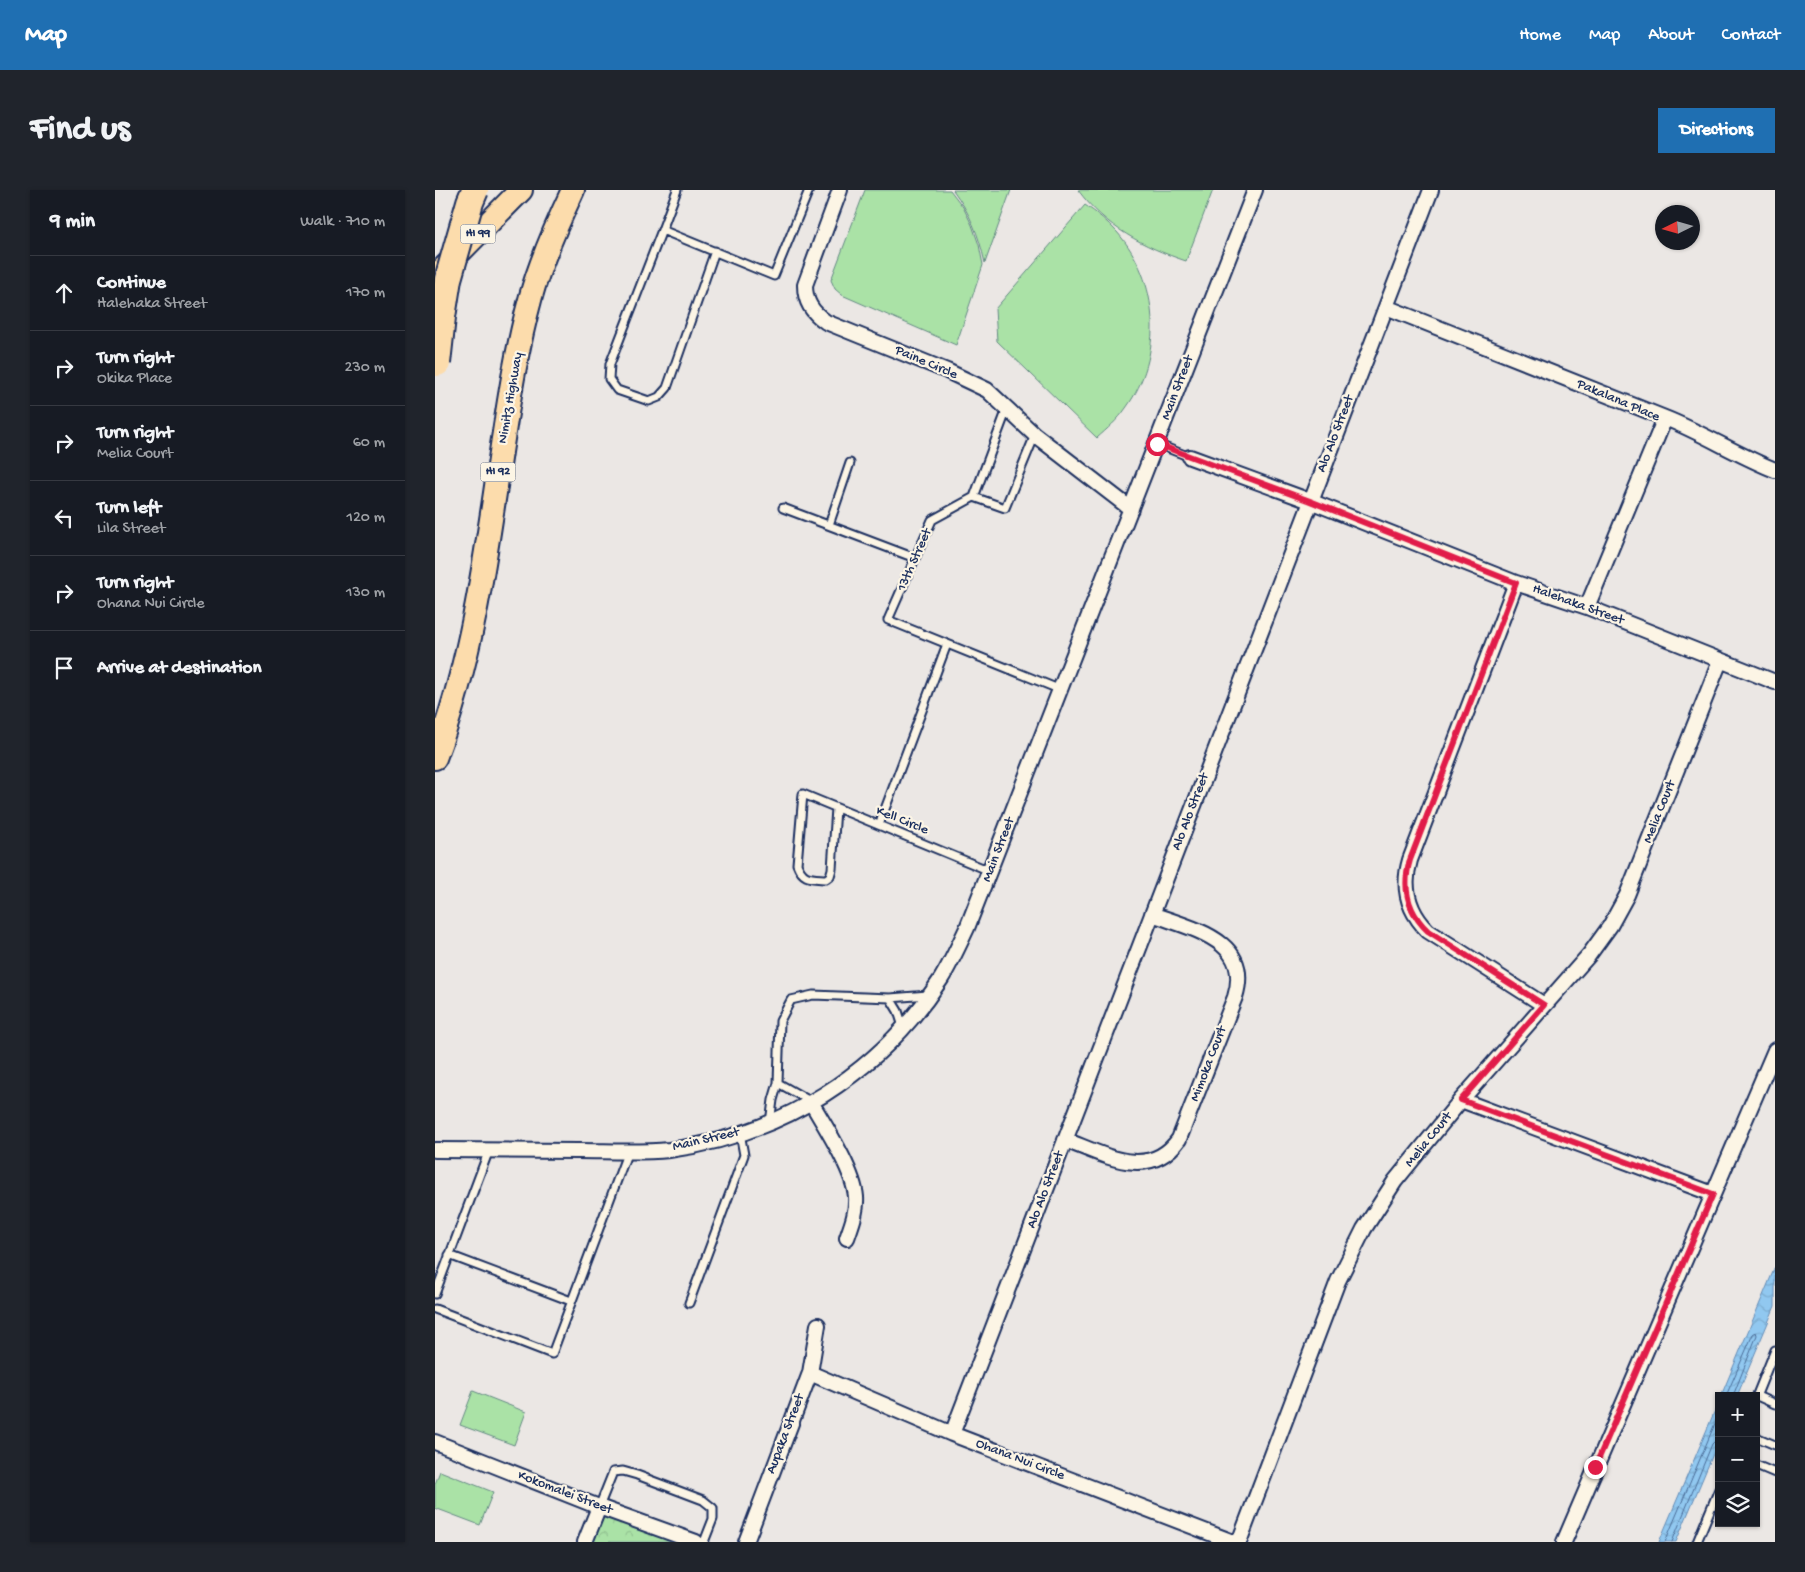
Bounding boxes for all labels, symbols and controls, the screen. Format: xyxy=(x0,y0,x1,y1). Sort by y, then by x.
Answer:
text: Map xyxy=(25,21,67,50)
text: Home xyxy=(1519,25,1561,46)
text: Map xyxy=(1589,25,1620,46)
text: About xyxy=(1648,25,1694,46)
text: Contact xyxy=(1722,25,1780,46)
button: Directions xyxy=(1658,108,1775,153)
text: Find us xyxy=(30,110,130,151)
north arrow xyxy=(1655,205,1700,250)
text: 9 min xyxy=(50,210,95,235)
text: Walk · 710 m xyxy=(300,213,385,232)
road number: HI 99 xyxy=(461,224,495,244)
text: Continue xyxy=(97,272,166,295)
icon: ahead xyxy=(50,279,78,307)
text: 170 m xyxy=(346,284,385,303)
text: Halehaka Street xyxy=(97,295,207,314)
street label: Paine Circle xyxy=(891,342,961,384)
text: Turn right xyxy=(97,347,173,370)
street label: Nimitz Highway xyxy=(495,351,527,445)
street label: Main Street xyxy=(1158,352,1199,423)
icon: right xyxy=(50,354,78,382)
text: 230 m xyxy=(345,359,385,378)
text: Okika Place xyxy=(97,370,172,389)
street label: Pakalana Place xyxy=(1573,375,1663,426)
street label: Alo Alo Street xyxy=(1314,392,1359,475)
text: Turn right xyxy=(97,422,173,445)
icon: right xyxy=(50,429,78,457)
route start xyxy=(1146,433,1169,456)
text: 60 m xyxy=(353,434,385,453)
text: Melia Court xyxy=(97,445,173,464)
road number: HI 92 xyxy=(481,462,515,482)
text: Turn left xyxy=(97,497,161,520)
icon: left xyxy=(50,504,78,532)
text: 120 m xyxy=(346,509,385,528)
text: Lila Street xyxy=(97,520,165,539)
street label: 13th Street xyxy=(893,525,937,595)
text: Turn right xyxy=(97,572,173,595)
icon: right xyxy=(50,579,78,607)
street label: Halehaka Street xyxy=(1530,581,1627,630)
text: 130 m xyxy=(346,584,385,603)
text: Ohana Nui Circle xyxy=(97,595,205,614)
icon: arrive xyxy=(50,654,78,682)
text: Arrive at destination xyxy=(97,657,261,680)
street label: Alo Alo Street xyxy=(1169,770,1214,853)
street label: Melia Court xyxy=(1640,777,1681,846)
street label: Kell Circle xyxy=(873,803,931,839)
street label: Main Street xyxy=(979,814,1020,885)
street label: Mimoka Court xyxy=(1187,1023,1232,1104)
street label: Melia Court xyxy=(1402,1108,1457,1171)
street label: Main Street xyxy=(671,1124,742,1156)
street label: Alo Alo Street xyxy=(1024,1148,1069,1231)
street label: Aupaka Street xyxy=(763,1390,809,1476)
map controls xyxy=(1715,1392,1760,1527)
button: + xyxy=(1715,1392,1760,1437)
street label: Ohana Nui Circle xyxy=(973,1435,1068,1485)
button: − xyxy=(1715,1437,1760,1482)
route end xyxy=(1584,1456,1607,1479)
street label: Kokomalei Street xyxy=(515,1467,616,1519)
button: layers xyxy=(1715,1482,1760,1527)

